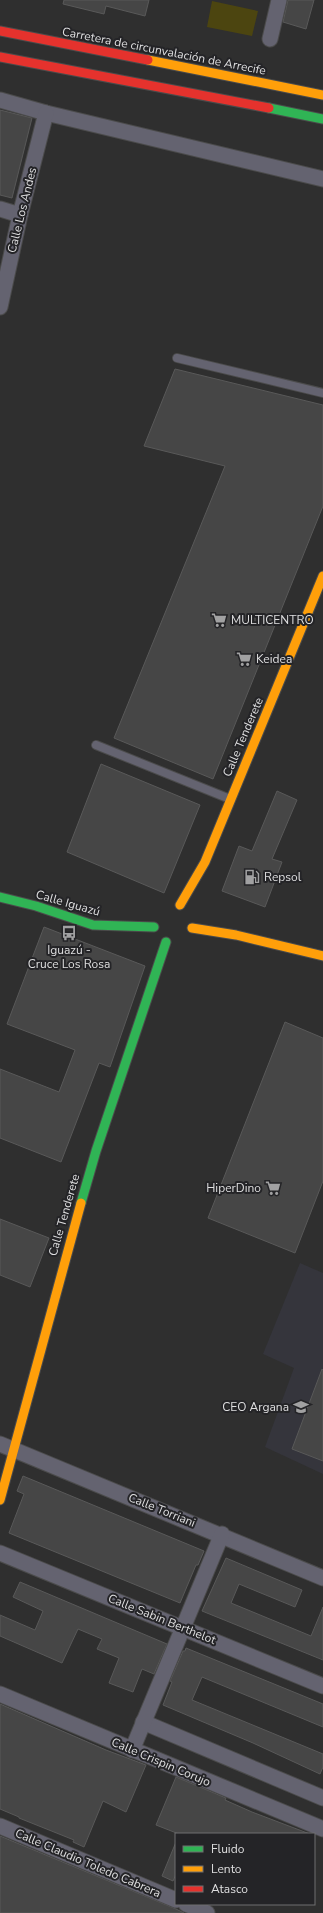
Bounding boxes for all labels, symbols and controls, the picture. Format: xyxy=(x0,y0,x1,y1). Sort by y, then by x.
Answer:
street label: Carretera de circunvalación de Arrecife xyxy=(61,23,267,79)
street label: Calle Los Andes xyxy=(4,165,40,254)
supermarket icon: MULTICENTRO xyxy=(210,611,228,629)
place label: MULTICENTRO xyxy=(231,612,314,628)
supermarket icon: Keidea xyxy=(235,650,253,668)
place label: Keidea xyxy=(256,651,292,667)
street label: Calle Tenderete xyxy=(219,695,267,779)
fuel station icon: Repsol xyxy=(243,868,261,886)
place label: Repsol xyxy=(264,869,302,885)
street label: Calle Iguazú xyxy=(34,886,102,920)
bus stop icon: Iguazú - Cruce Los Rosa xyxy=(60,924,78,942)
place label: Iguazú - Cruce Los Rosa xyxy=(28,942,110,972)
street label: Calle Tenderete xyxy=(45,1172,83,1258)
supermarket icon: HiperDino xyxy=(264,1179,282,1197)
place label: HiperDino xyxy=(206,1180,261,1196)
school or university icon: CEO Argana xyxy=(292,1398,310,1416)
place label: CEO Argana xyxy=(222,1399,289,1415)
street label: Calle Torriani xyxy=(126,1489,198,1531)
street label: Calle Sabin Berthelot xyxy=(106,1590,219,1648)
street label: Calle Crispin Corujo xyxy=(109,1734,213,1790)
street label: Calle Claudio Toledo Cabrera xyxy=(13,1825,163,1901)
legend xyxy=(175,1833,315,1905)
text: Fluido xyxy=(211,1841,245,1857)
text: Lento xyxy=(211,1861,242,1877)
text: Atasco xyxy=(211,1881,248,1897)

